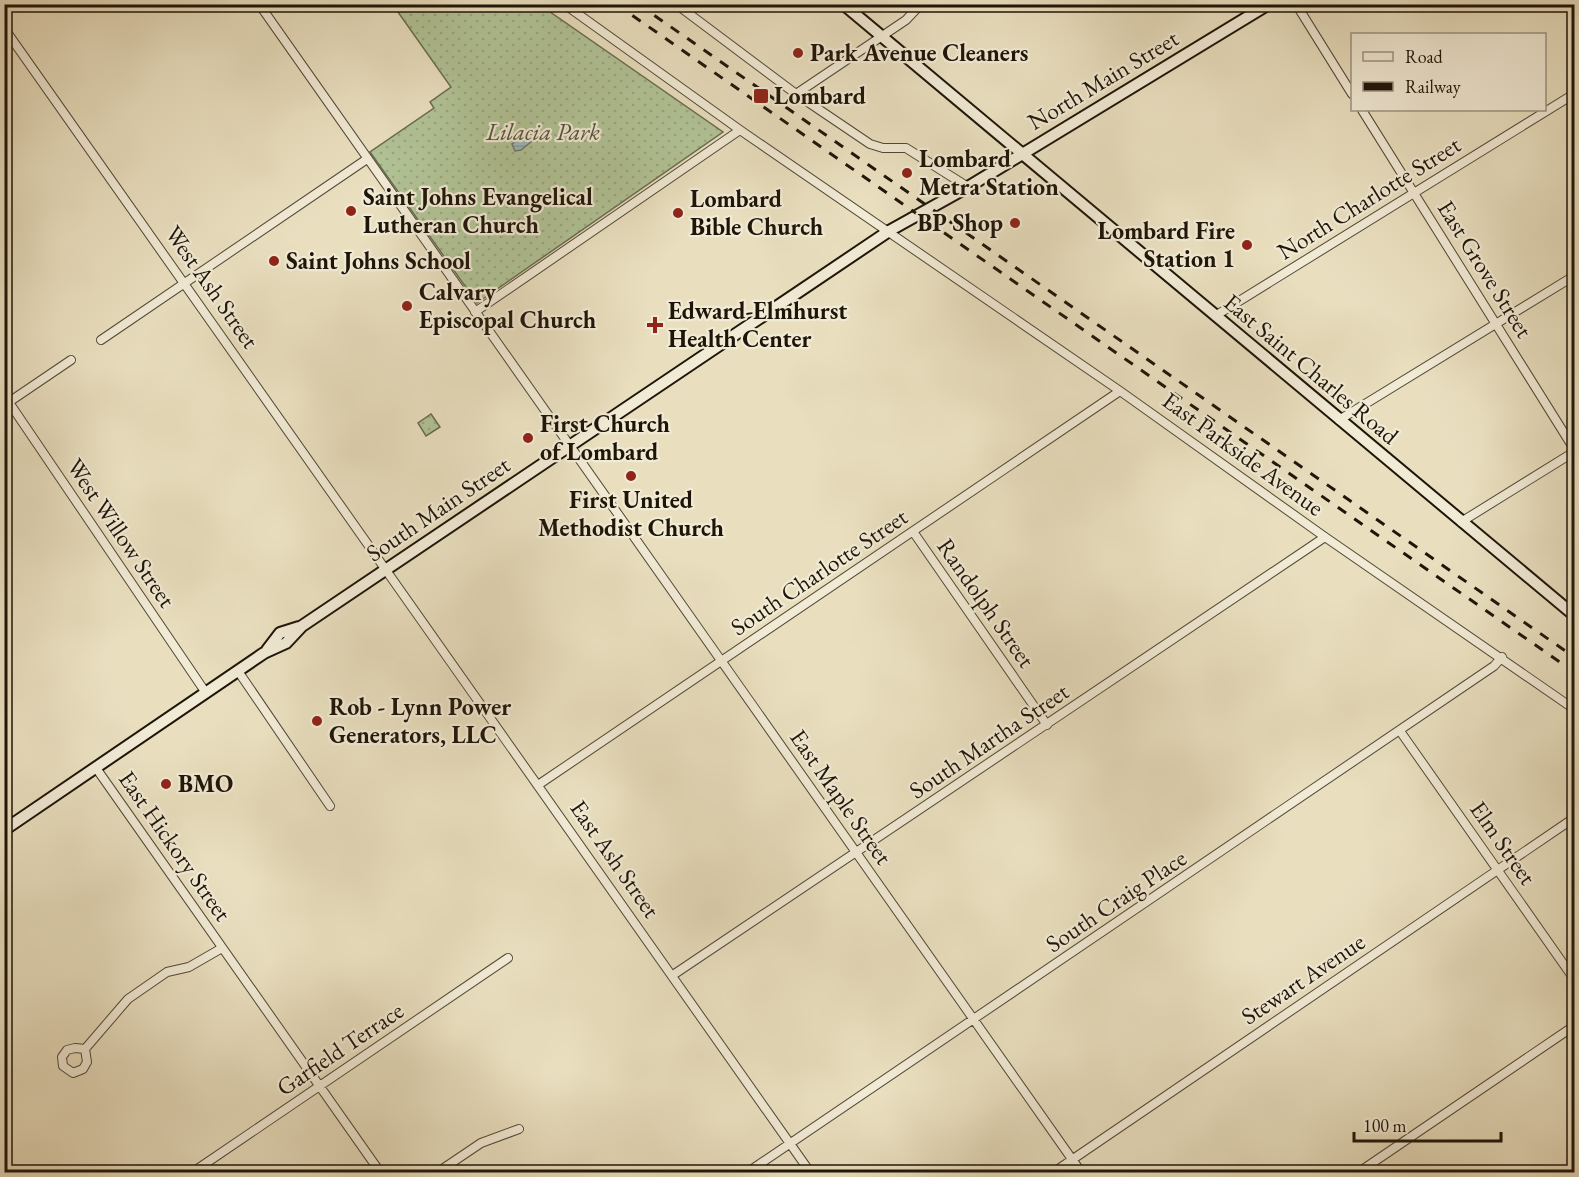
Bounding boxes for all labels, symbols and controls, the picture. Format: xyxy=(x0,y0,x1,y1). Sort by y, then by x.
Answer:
street label: North Main Street xyxy=(1022,22,1184,137)
legend xyxy=(1351,33,1546,111)
place label: Park Avenue Cleaners xyxy=(810,37,1028,68)
text: Road xyxy=(1405,45,1444,68)
marker: Park Avenue Cleaners xyxy=(791,46,805,60)
text: Railway xyxy=(1405,75,1461,98)
place label: Lombard xyxy=(774,80,867,111)
marker: Lombard xyxy=(752,87,770,105)
park label: Lilacia Park xyxy=(485,116,600,147)
street label: North Charlotte Street xyxy=(1271,128,1466,266)
place label: Lombard Metra Station xyxy=(919,143,1059,202)
marker: Lombard Metra Station xyxy=(900,166,914,180)
place label: Saint Johns Evangelical Lutheran Church xyxy=(363,181,593,240)
place label: Lombard Bible Church xyxy=(690,183,824,242)
street label: East Grove Street xyxy=(1431,194,1540,344)
marker: Saint Johns Evangelical Lutheran Church xyxy=(344,204,358,218)
marker: Lombard Bible Church xyxy=(671,206,685,220)
place label: BP Shop xyxy=(917,207,1003,238)
place label: Lombard Fire Station 1 xyxy=(1098,215,1235,274)
marker: BP Shop xyxy=(1008,216,1022,230)
street label: West Ash Street xyxy=(159,219,266,355)
marker: Lombard Fire Station 1 xyxy=(1240,238,1254,252)
place label: Saint Johns School xyxy=(286,245,471,276)
marker: Saint Johns School xyxy=(267,254,281,268)
place label: Calvary Episcopal Church xyxy=(419,276,597,335)
street label: East Saint Charles Road xyxy=(1217,286,1406,451)
place label: Edward-Elmhurst Health Center xyxy=(668,295,847,354)
marker: Calvary Episcopal Church xyxy=(400,299,414,313)
marker: Edward-Elmhurst Health Center xyxy=(646,316,664,334)
street label: East Parkside Avenue xyxy=(1156,385,1330,523)
place label: First Church of Lombard xyxy=(540,408,670,467)
marker: First Church of Lombard xyxy=(521,431,535,445)
street label: South Main Street xyxy=(360,449,516,568)
street label: West Willow Street xyxy=(60,452,183,614)
marker: First United Methodist Church xyxy=(624,469,638,483)
place label: First United Methodist Church xyxy=(538,484,725,543)
street label: South Charlotte Street xyxy=(724,501,914,642)
street label: Randolph Street xyxy=(930,532,1043,674)
street label: South Martha Street xyxy=(903,675,1075,805)
place label: Rob - Lynn Power Generators, LLC xyxy=(329,691,511,750)
marker: Rob - Lynn Power Generators, LLC xyxy=(310,714,324,728)
street label: East Maple Street xyxy=(783,723,900,871)
street label: East Hickory Street xyxy=(112,764,239,927)
place label: BMO xyxy=(178,768,233,799)
marker: BMO xyxy=(159,777,173,791)
street label: East Ash Street xyxy=(563,794,668,924)
street label: Elm Street xyxy=(1463,795,1544,891)
street label: South Craig Place xyxy=(1039,842,1192,959)
street label: Stewart Avenue xyxy=(1235,926,1371,1031)
street label: Garfield Terrace xyxy=(270,995,409,1102)
scale bar xyxy=(1354,1105,1501,1143)
text: 100 m xyxy=(1363,1114,1407,1137)

